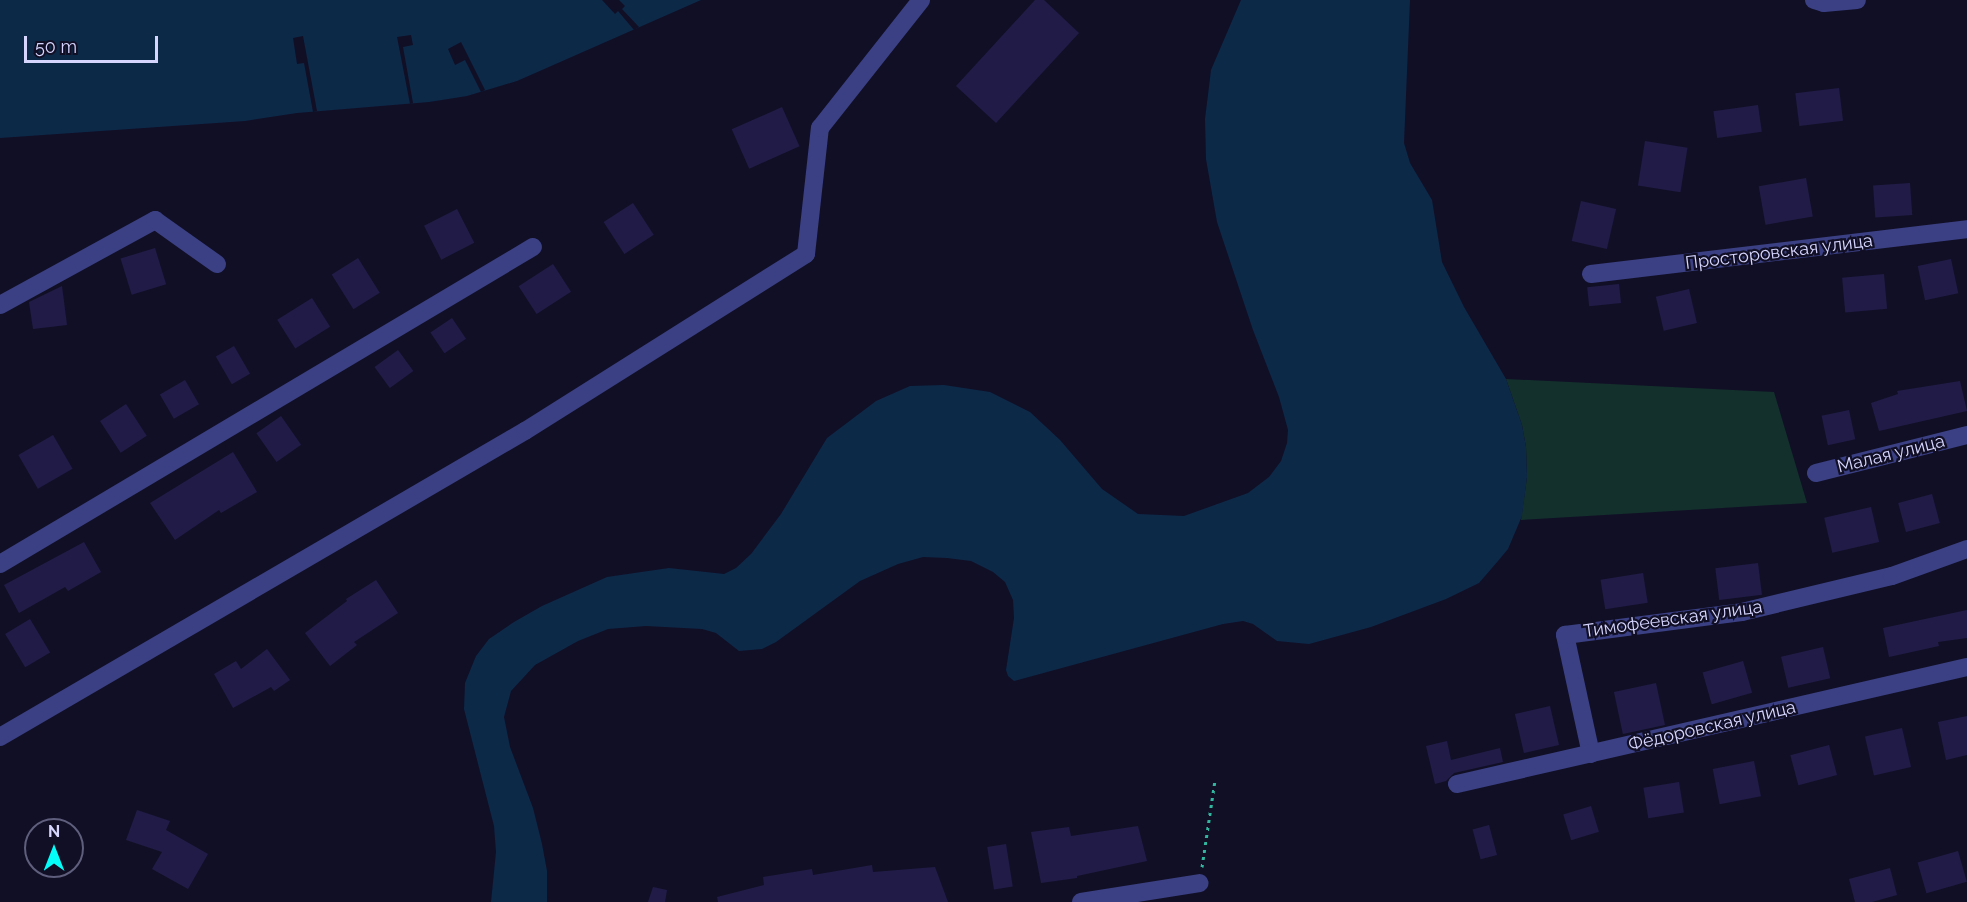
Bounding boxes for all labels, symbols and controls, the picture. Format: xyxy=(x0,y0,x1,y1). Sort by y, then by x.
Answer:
scale bar xyxy=(27,24,160,62)
text: 50 m xyxy=(35,36,77,57)
street label: Просторовская улица xyxy=(1684,230,1874,274)
street label: Малая улица xyxy=(1835,430,1947,478)
street label: Тимофеевская улица xyxy=(1582,596,1764,642)
street label: Фёдоровская улица xyxy=(1626,696,1798,756)
north arrow xyxy=(24,818,84,878)
text: N xyxy=(48,822,60,841)

